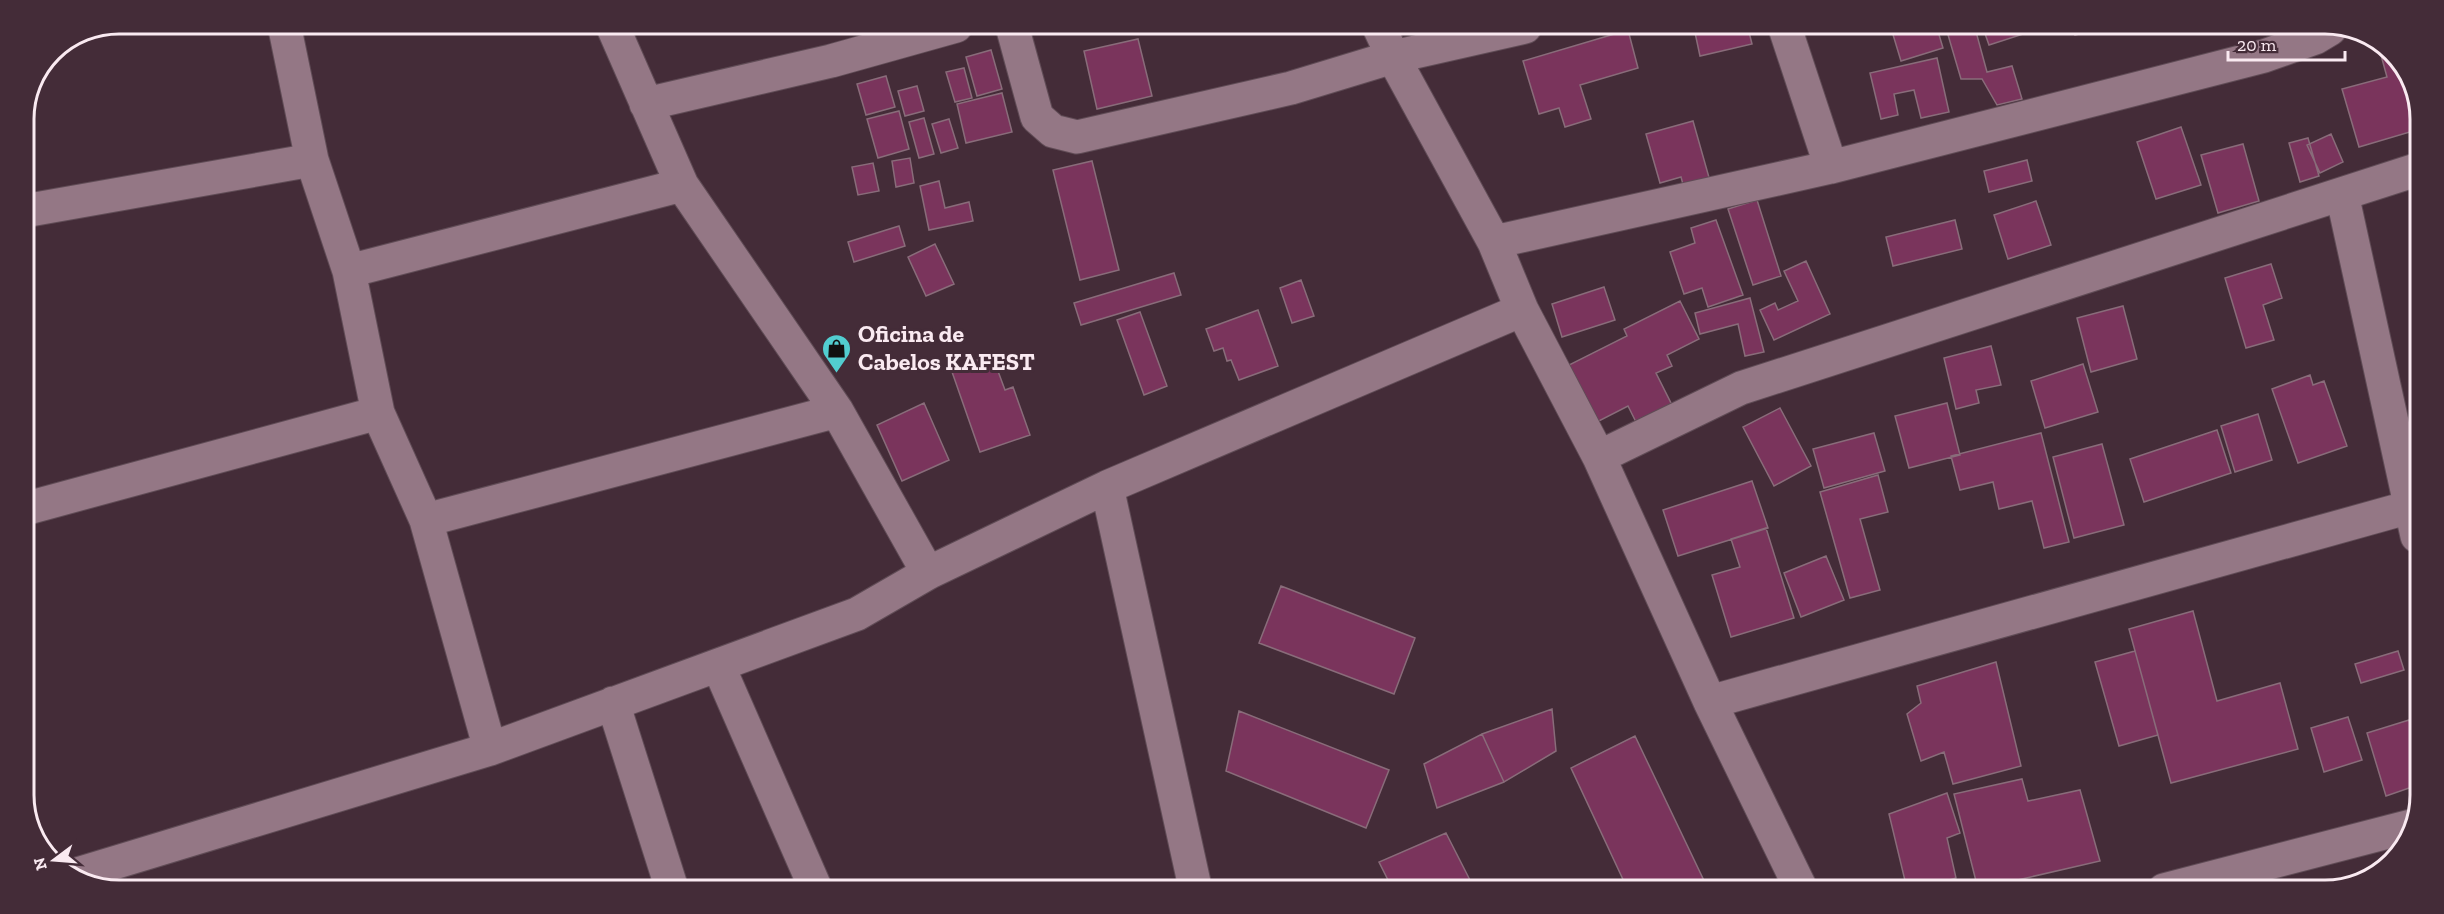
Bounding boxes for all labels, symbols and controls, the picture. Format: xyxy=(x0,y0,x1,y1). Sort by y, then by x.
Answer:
scale bar xyxy=(2228,24,2345,62)
text: 20 m xyxy=(2237,34,2277,56)
place label: Oficina de Cabelos KAFEST xyxy=(858,319,1035,376)
shop icon: Oficina de Cabelos KAFEST xyxy=(821,332,853,374)
north arrow xyxy=(24,830,84,890)
text: N xyxy=(29,856,51,872)

